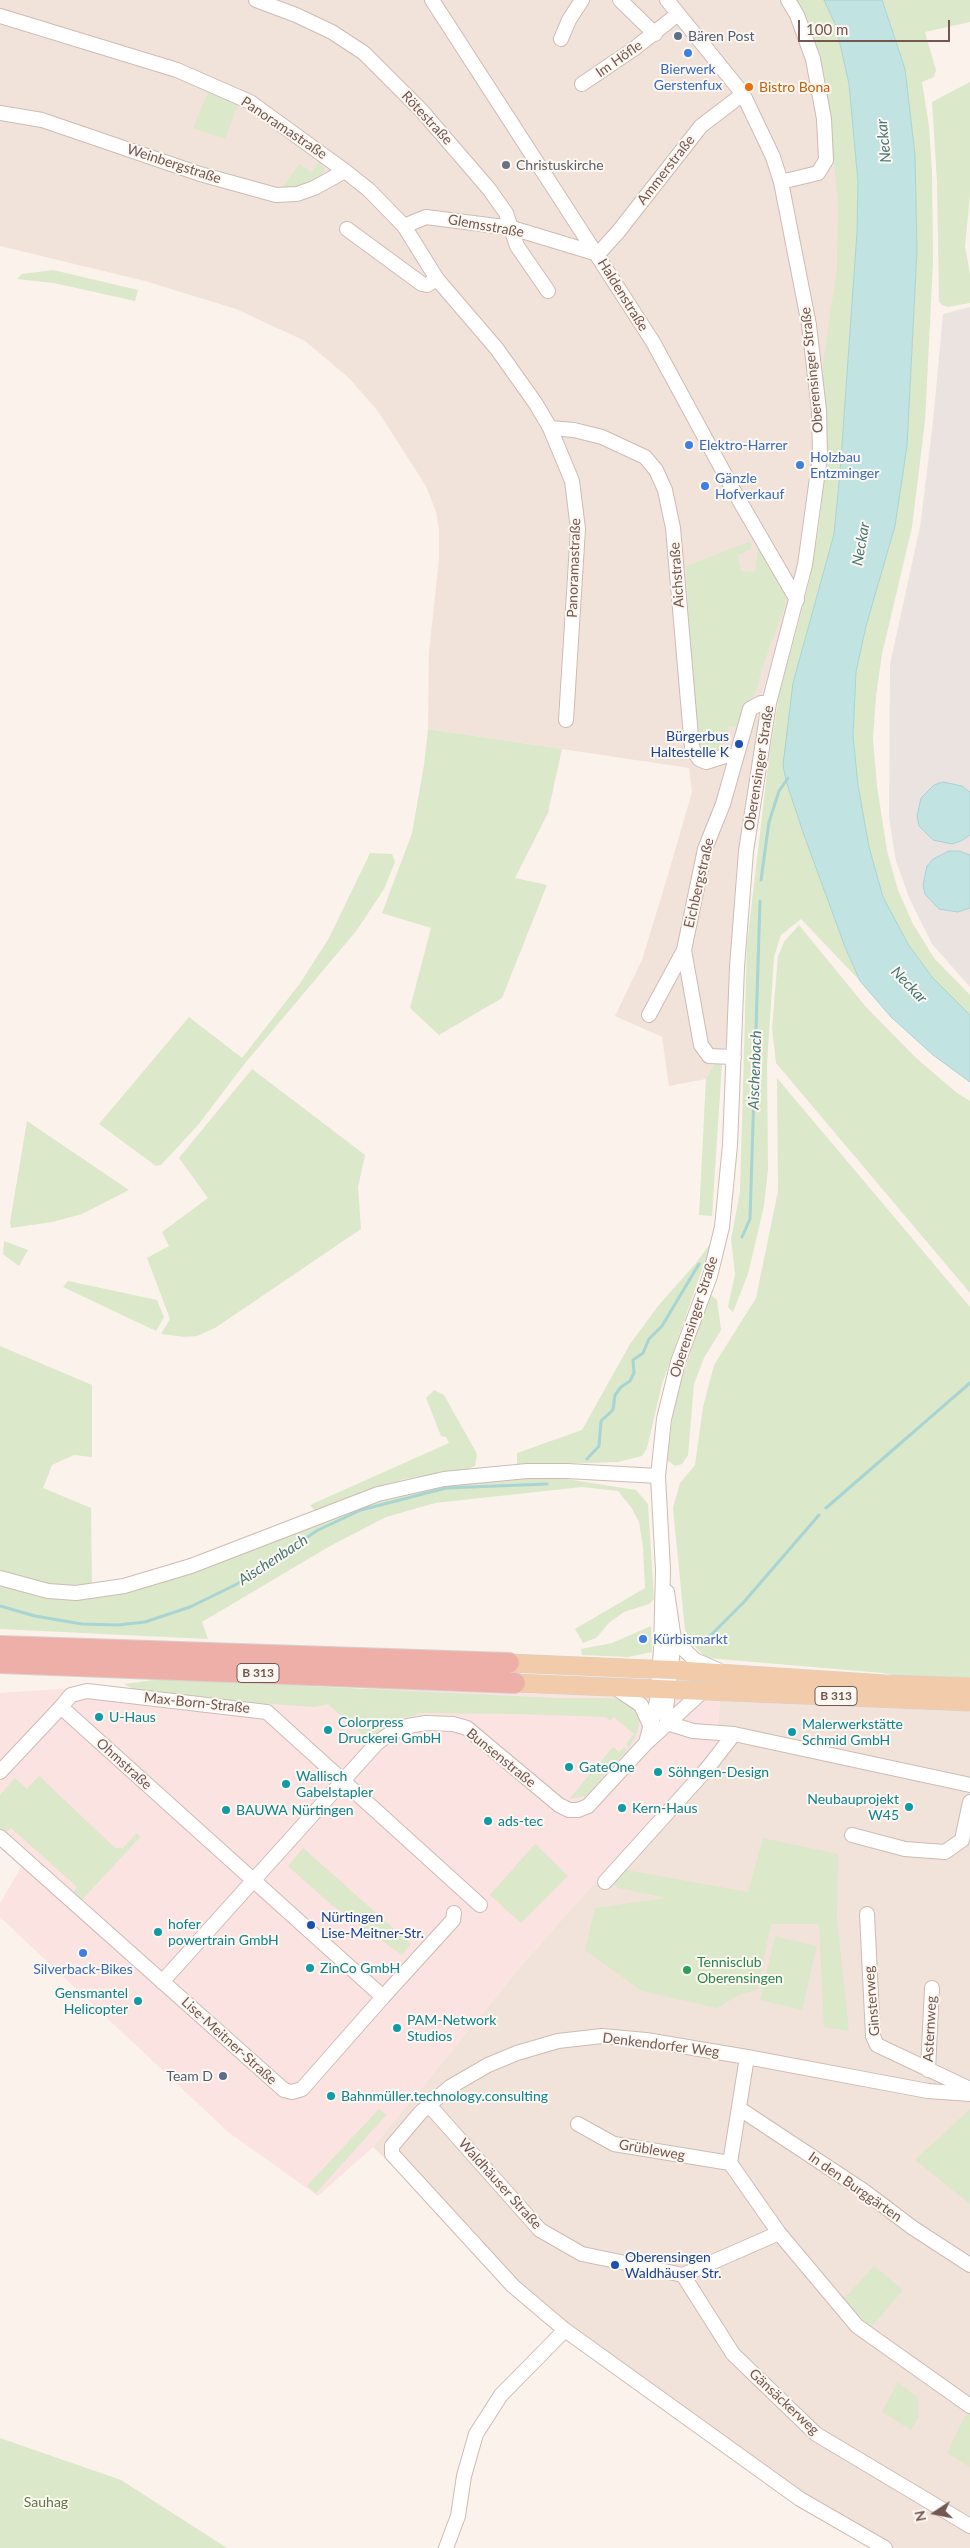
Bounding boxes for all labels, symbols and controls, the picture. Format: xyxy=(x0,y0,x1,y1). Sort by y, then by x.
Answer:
scale bar xyxy=(800,10,952,42)
text: 100 m xyxy=(806,20,848,38)
place label: Bären Post xyxy=(688,28,755,44)
marker: Bären Post xyxy=(672,30,684,42)
street label: Im Höfle xyxy=(593,37,645,81)
marker: Bierwerk Gerstenfux xyxy=(682,47,694,59)
place label: Bierwerk Gerstenfux xyxy=(654,61,722,94)
place label: Bistro Bona xyxy=(759,79,830,95)
marker: Bistro Bona xyxy=(743,81,755,93)
street label: Rötestraße xyxy=(398,88,456,148)
street label: Panoramastraße xyxy=(238,93,330,163)
water label: Neckar xyxy=(873,118,895,164)
street label: Ammerstraße xyxy=(634,132,698,208)
street label: Weinbergstraße xyxy=(125,141,223,187)
place label: Christuskirche xyxy=(516,157,604,173)
marker: Christuskirche xyxy=(500,159,512,171)
street label: Glemsstraße xyxy=(447,211,525,241)
street label: Haldenstraße xyxy=(594,256,652,334)
street label: Oberensinger Straße xyxy=(797,306,827,434)
place label: Elektro-Harrer xyxy=(699,437,788,453)
marker: Elektro-Harrer xyxy=(683,439,695,451)
place label: Holzbau Entzminger xyxy=(810,449,879,482)
marker: Holzbau Entzminger xyxy=(794,459,806,471)
place label: Gänzle Hofverkauf xyxy=(715,470,784,502)
marker: Gänzle Hofverkauf xyxy=(699,480,711,492)
street label: Panoramastraße xyxy=(564,518,584,618)
water label: Neckar xyxy=(848,521,874,567)
street label: Aichstraße xyxy=(666,542,688,608)
street label: Oberensinger Straße xyxy=(741,704,777,832)
place label: Bürgerbus Haltestelle K xyxy=(651,728,729,760)
marker: Bürgerbus Haltestelle K xyxy=(733,738,745,750)
street label: Eichbergstraße xyxy=(680,836,718,930)
water label: Neckar xyxy=(887,963,931,1007)
water label: Aischenbach xyxy=(745,1030,765,1110)
street label: Oberensinger Straße xyxy=(666,1254,722,1380)
water label: Aischenbach xyxy=(235,1531,311,1589)
place label: Kürbismarkt xyxy=(653,1631,728,1647)
marker: Kürbismarkt xyxy=(637,1633,649,1645)
road number: B 313 xyxy=(237,1664,279,1682)
road number: B 313 xyxy=(815,1686,857,1705)
street label: Max-Born-Straße xyxy=(143,1689,251,1717)
place label: U-Haus xyxy=(109,1709,156,1725)
marker: U-Haus xyxy=(93,1711,105,1723)
place label: Colorpress Druckerei GmbH xyxy=(338,1714,441,1746)
place label: Malerwerkstätte Schmid GmbH xyxy=(802,1716,903,1748)
marker: Colorpress Druckerei GmbH xyxy=(322,1724,334,1736)
street label: Bunsenstraße xyxy=(463,1725,539,1791)
marker: Malerwerkstätte Schmid GmbH xyxy=(786,1726,798,1738)
street label: Ohmstraße xyxy=(93,1735,155,1793)
place label: GateOne xyxy=(579,1759,635,1775)
marker: GateOne xyxy=(563,1761,575,1773)
place label: Söhngen-Design xyxy=(668,1764,769,1780)
marker: Söhngen-Design xyxy=(652,1766,664,1778)
place label: Wallisch Gabelstapler xyxy=(296,1768,373,1800)
marker: Wallisch Gabelstapler xyxy=(280,1778,292,1790)
place label: Neubauprojekt W45 xyxy=(807,1791,899,1824)
place label: Kern-Haus xyxy=(632,1800,698,1816)
marker: Neubauprojekt W45 xyxy=(903,1801,915,1813)
place label: BAUWA Nürtingen xyxy=(236,1802,354,1818)
marker: Kern-Haus xyxy=(616,1802,628,1814)
marker: BAUWA Nürtingen xyxy=(220,1804,232,1816)
place label: ads-tec xyxy=(498,1813,543,1829)
marker: ads-tec xyxy=(482,1815,494,1827)
place label: Nürtingen Lise-Meitner-Str. xyxy=(321,1909,424,1941)
place label: hofer powertrain GmbH xyxy=(168,1916,279,1948)
marker: Nürtingen Lise-Meitner-Str. xyxy=(305,1919,317,1931)
marker: hofer powertrain GmbH xyxy=(152,1926,164,1938)
marker: Silverback-Bikes xyxy=(77,1947,89,1959)
place label: Tennisclub Oberensingen xyxy=(697,1954,783,1986)
place label: ZinCo GmbH xyxy=(320,1960,400,1976)
place label: Silverback-Bikes xyxy=(33,1961,133,1977)
marker: ZinCo GmbH xyxy=(304,1962,316,1974)
marker: Tennisclub Oberensingen xyxy=(681,1964,693,1976)
street label: Ginsterweg xyxy=(861,1965,883,2037)
place label: Gensmantel Helicopter xyxy=(55,1985,128,2018)
street label: Lise-Meitner-Straße xyxy=(178,1994,280,2088)
marker: Gensmantel Helicopter xyxy=(132,1995,144,2007)
street label: Asternweg xyxy=(920,1995,940,2063)
place label: PAM-Network Studios xyxy=(407,2012,496,2044)
marker: PAM-Network Studios xyxy=(391,2022,403,2034)
street label: Denkendorfer Weg xyxy=(602,2029,720,2061)
place label: Team D xyxy=(166,2068,213,2084)
marker: Team D xyxy=(217,2070,229,2082)
place label: Bahnmüller.technology.consulting xyxy=(341,2088,548,2104)
marker: Bahnmüller.technology.consulting xyxy=(325,2090,337,2102)
street label: Waldhäuser Straße xyxy=(455,2135,545,2233)
street label: Grübleweg xyxy=(618,2136,686,2164)
street label: In den Burggärten xyxy=(805,2148,905,2226)
place label: Oberensingen Waldhäuser Str. xyxy=(625,2249,722,2282)
marker: Oberensingen Waldhäuser Str. xyxy=(609,2259,621,2271)
street label: Gänsäckerweg xyxy=(746,2365,822,2439)
north arrow xyxy=(910,2488,960,2538)
park label: Sauhag xyxy=(24,2494,68,2510)
text: N xyxy=(910,2509,929,2523)

